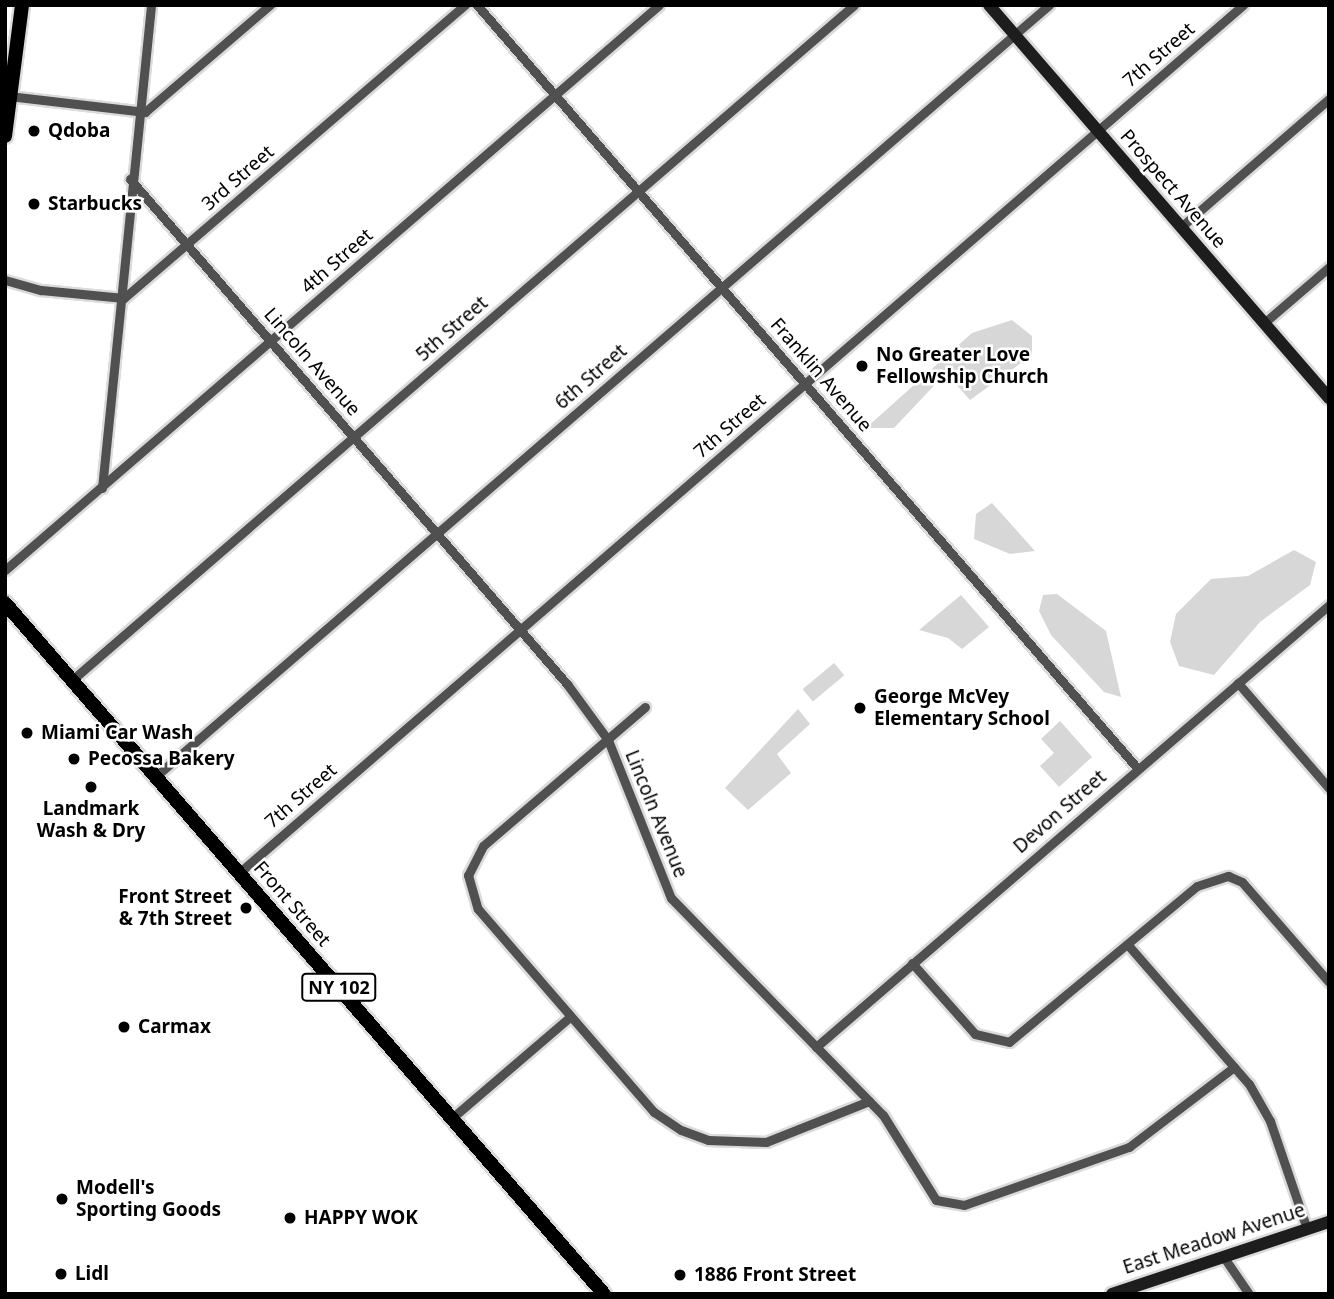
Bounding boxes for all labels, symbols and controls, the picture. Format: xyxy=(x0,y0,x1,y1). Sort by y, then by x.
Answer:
street label: 7th Street xyxy=(1119,18,1199,92)
place label: Qdoba xyxy=(48,120,110,142)
marker: Qdoba xyxy=(26,123,42,139)
street label: Prospect Avenue xyxy=(1115,125,1231,253)
street label: 3rd Street xyxy=(197,141,279,215)
place label: Starbucks xyxy=(48,193,142,215)
marker: Starbucks xyxy=(26,196,42,212)
street label: 4th Street xyxy=(297,224,377,298)
street label: 5th Street xyxy=(412,292,492,366)
street label: Lincoln Avenue xyxy=(259,303,365,421)
street label: Franklin Avenue xyxy=(765,314,877,436)
street label: 6th Street xyxy=(551,340,631,414)
place label: No Greater Love Fellowship Church xyxy=(876,344,1049,388)
marker: No Greater Love Fellowship Church xyxy=(854,358,870,374)
street label: 7th Street xyxy=(690,389,770,463)
place label: George McVey Elementary School xyxy=(874,686,1050,730)
marker: George McVey Elementary School xyxy=(852,700,868,716)
place label: Miami Car Wash xyxy=(41,722,193,744)
marker: Miami Car Wash xyxy=(19,725,35,741)
street label: Lincoln Avenue xyxy=(620,747,692,881)
place label: Pecossa Bakery xyxy=(88,748,235,770)
marker: Pecossa Bakery xyxy=(66,751,82,767)
street label: 7th Street xyxy=(261,759,341,833)
street label: Devon Street xyxy=(1009,766,1111,858)
marker: Landmark Wash & Dry xyxy=(83,779,99,795)
place label: Landmark Wash & Dry xyxy=(37,798,145,842)
street label: Front Street xyxy=(249,857,335,951)
place label: Front Street & 7th Street xyxy=(118,886,232,930)
marker: Front Street & 7th Street xyxy=(238,900,254,916)
road number: NY 102 xyxy=(300,972,378,1002)
place label: Carmax xyxy=(138,1016,211,1038)
marker: Carmax xyxy=(116,1019,132,1035)
place label: Modell's Sporting Goods xyxy=(76,1177,221,1221)
marker: Modell's Sporting Goods xyxy=(54,1191,70,1207)
street label: East Meadow Avenue xyxy=(1120,1199,1308,1279)
place label: HAPPY WOK xyxy=(304,1207,418,1229)
marker: HAPPY WOK xyxy=(282,1210,298,1226)
place label: Lidl xyxy=(75,1263,109,1285)
place label: 1886 Front Street xyxy=(694,1264,856,1286)
marker: Lidl xyxy=(53,1266,69,1282)
marker: 1886 Front Street xyxy=(672,1267,688,1283)

